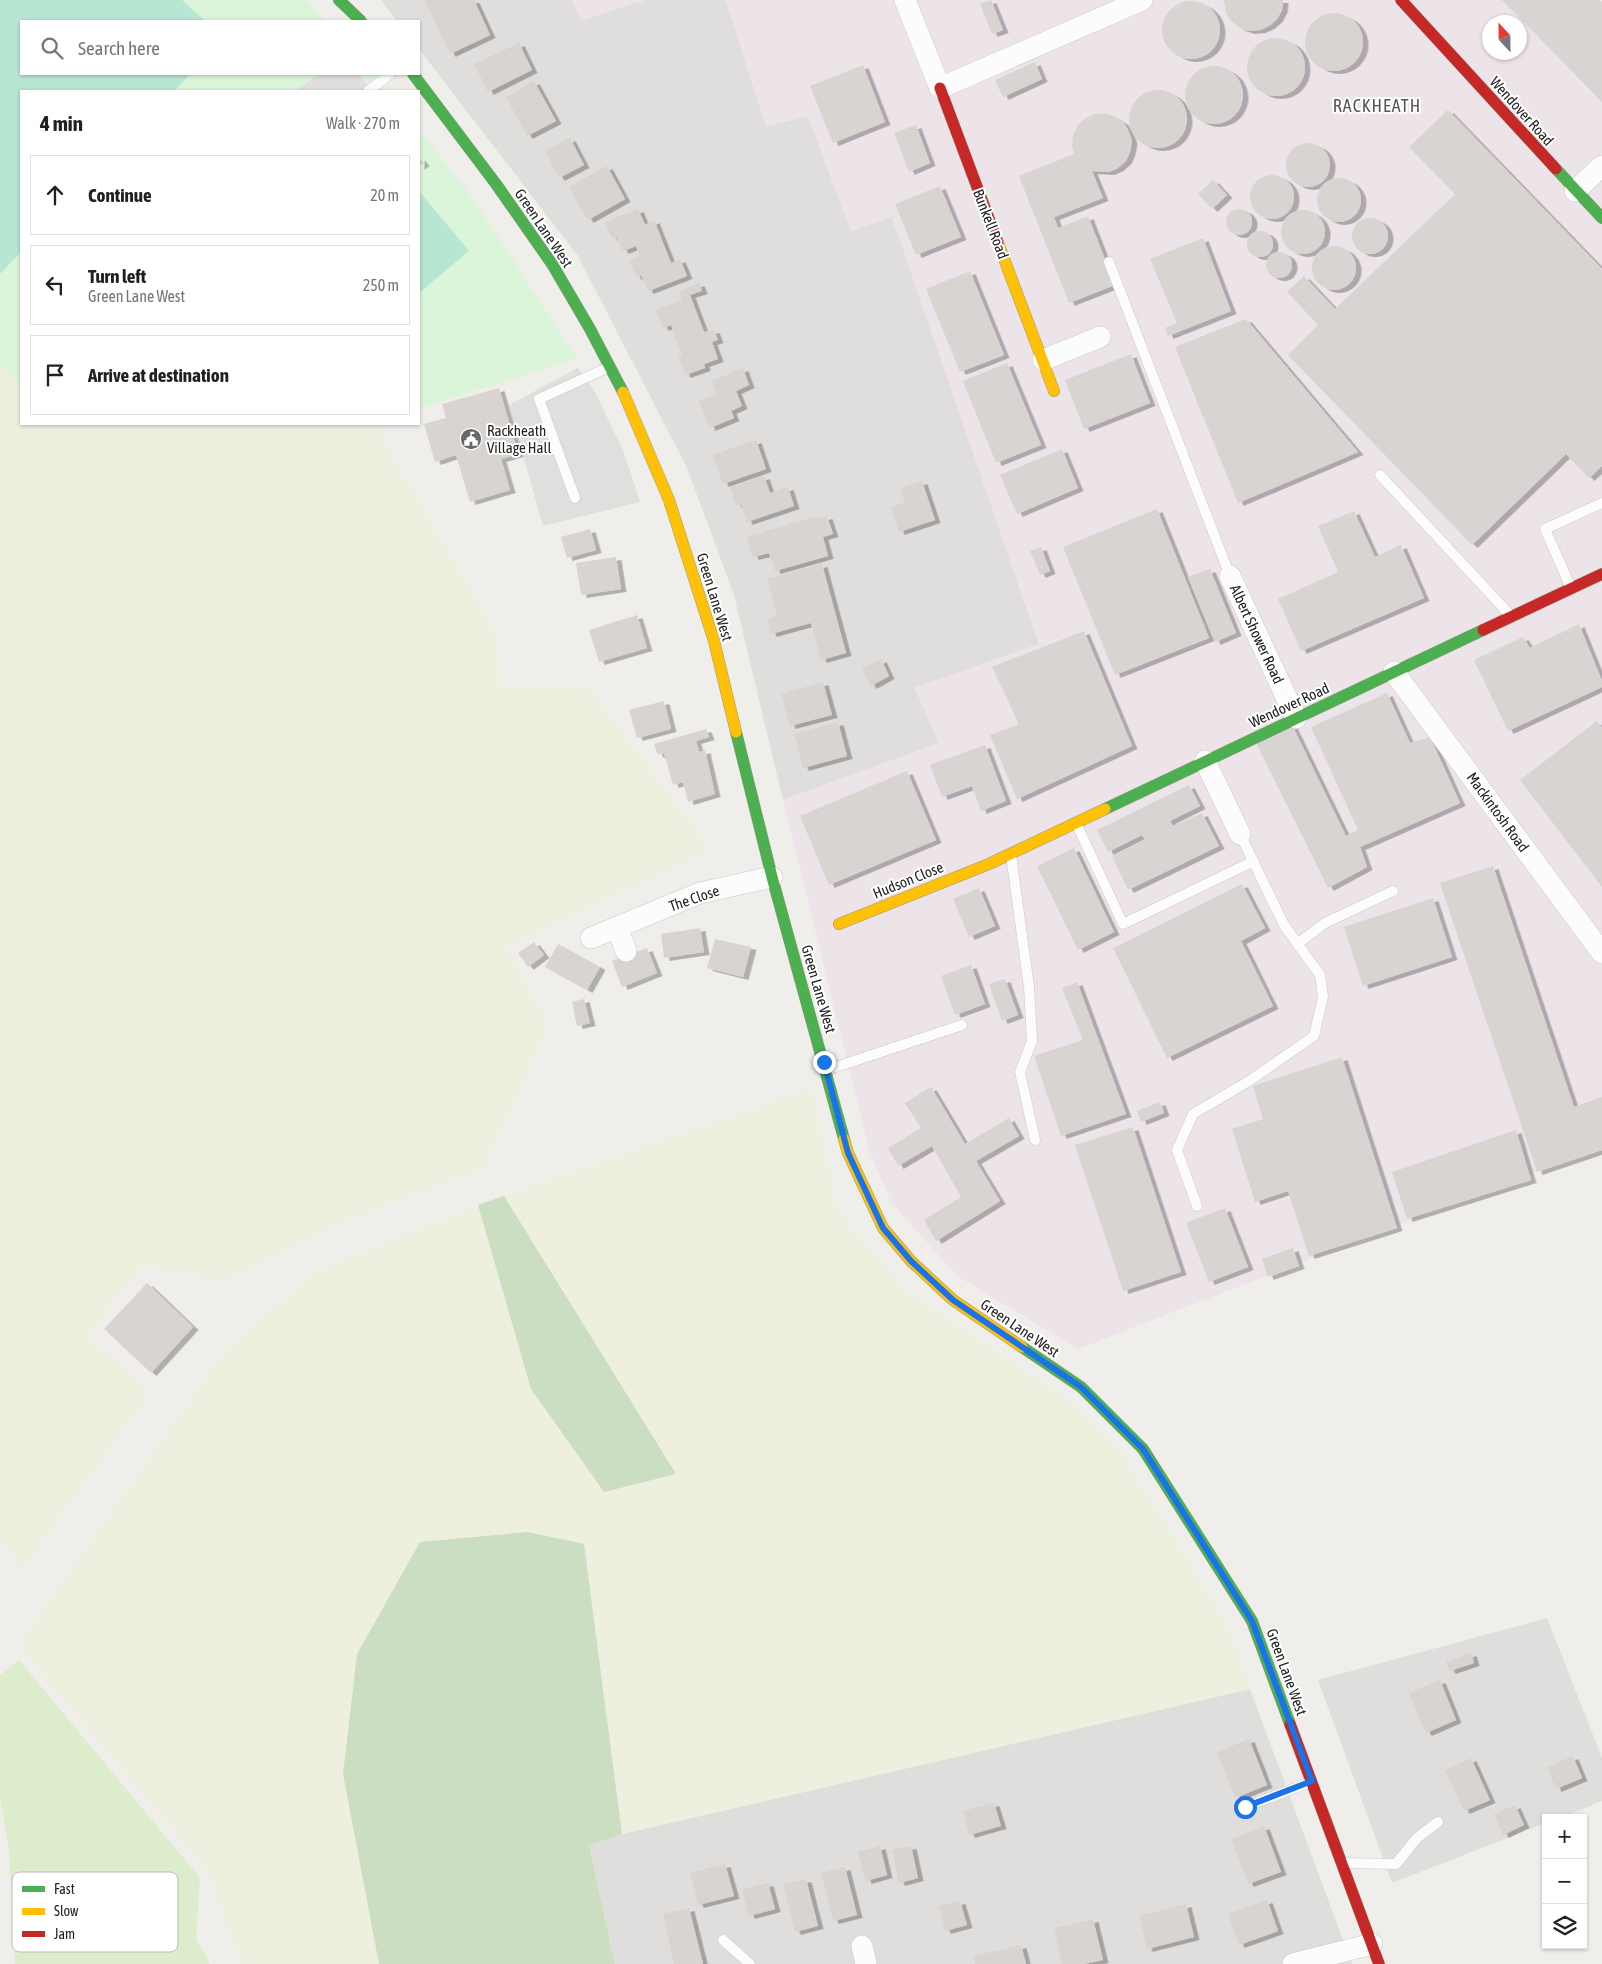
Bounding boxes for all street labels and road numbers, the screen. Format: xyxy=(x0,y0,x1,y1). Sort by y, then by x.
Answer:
street label: Wendover Road xyxy=(1487,73,1557,149)
street label: Green Lane West xyxy=(512,186,576,270)
street label: Bunkell Road xyxy=(970,187,1012,261)
street label: Green Lane West xyxy=(694,551,736,643)
street label: Albert Shower Road xyxy=(1227,582,1287,686)
street label: Wendover Road xyxy=(1246,679,1332,731)
street label: Mackintosh Road xyxy=(1464,769,1532,855)
street label: Hudson Close xyxy=(870,858,946,902)
street label: The Close xyxy=(667,881,722,915)
street label: Green Lane West xyxy=(798,943,840,1035)
street label: Green Lane West xyxy=(978,1296,1062,1360)
street label: Green Lane West xyxy=(1263,1626,1311,1718)

